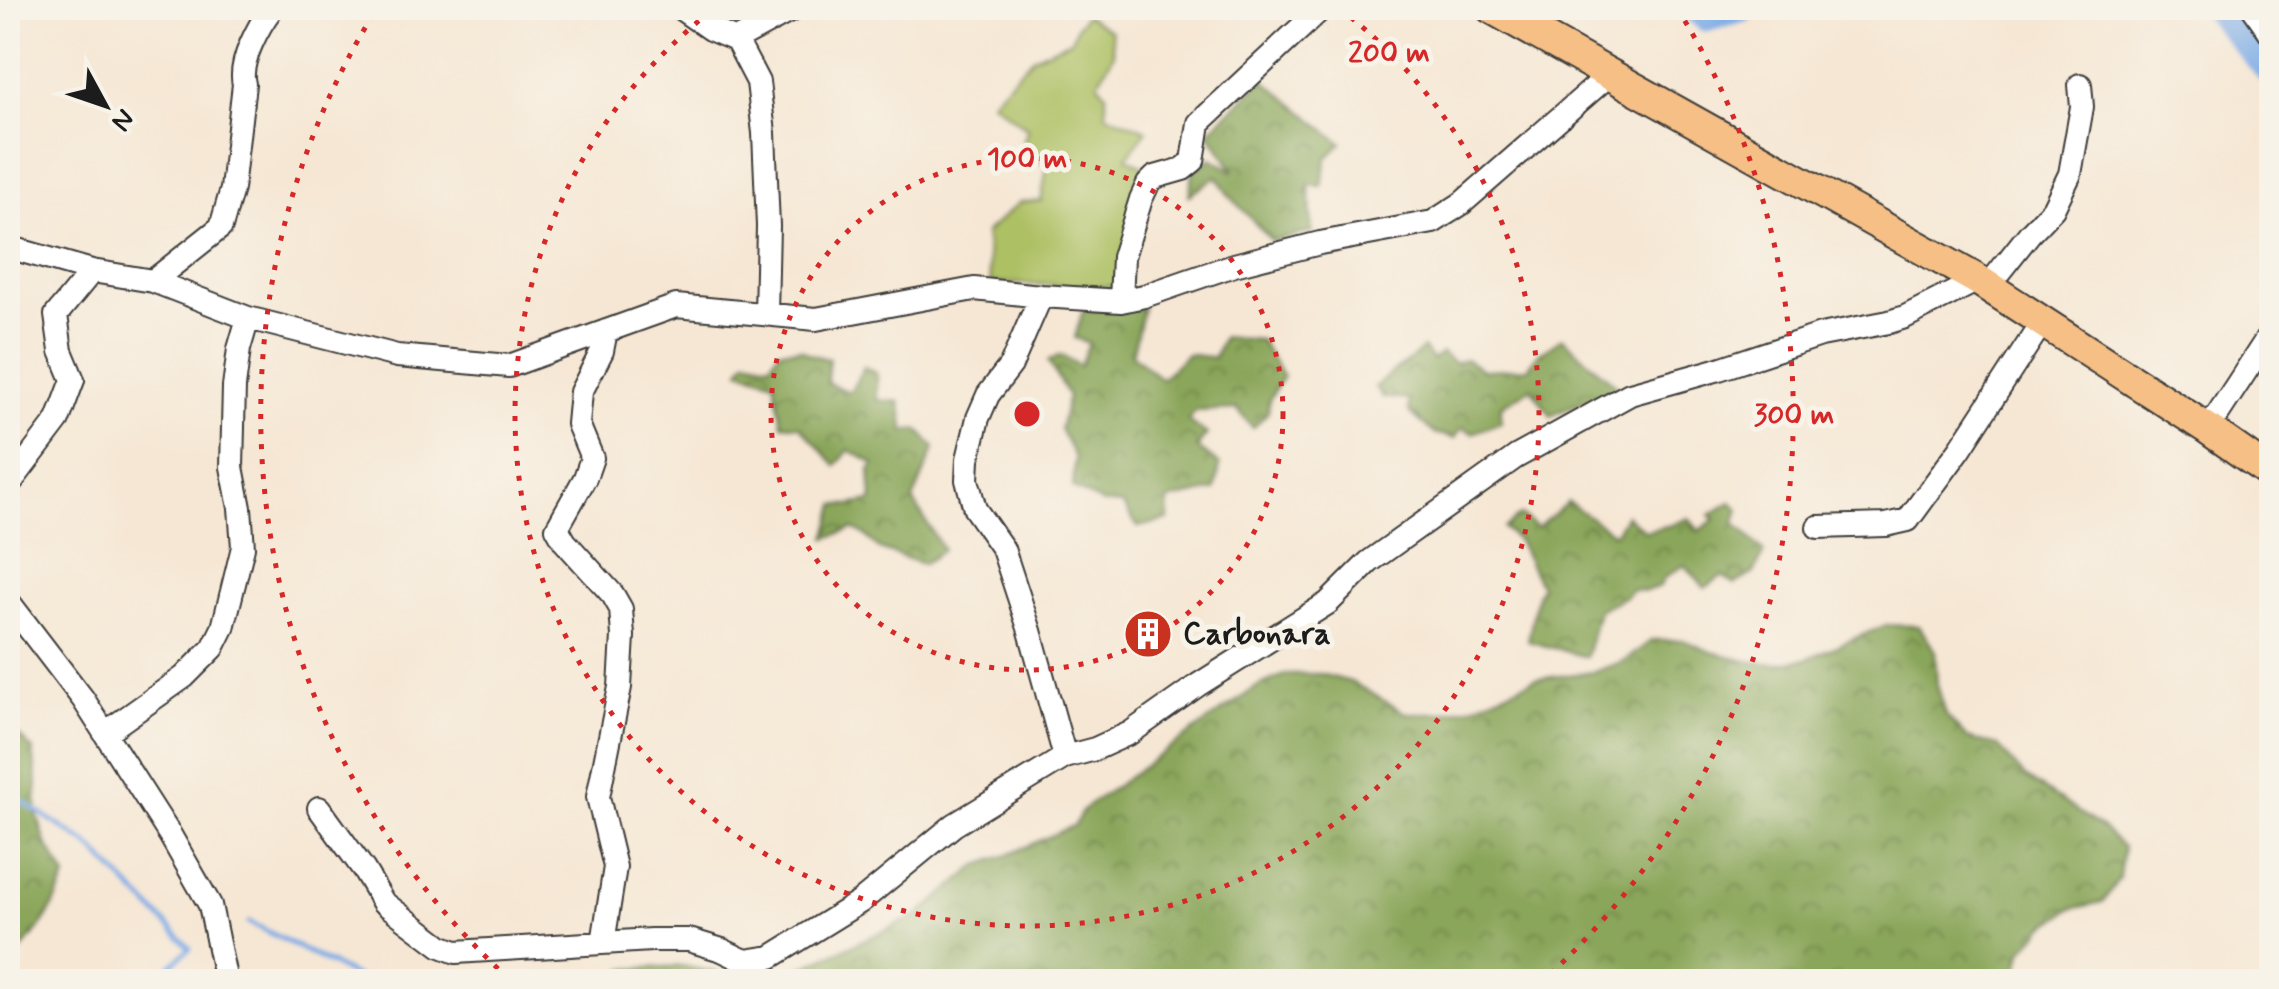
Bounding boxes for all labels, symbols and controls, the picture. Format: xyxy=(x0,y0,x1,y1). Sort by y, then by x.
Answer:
text: 200 m xyxy=(1348,34,1430,73)
north arrow xyxy=(55,55,155,155)
text: N xyxy=(102,100,142,139)
text: 100 m xyxy=(987,140,1067,179)
centre of rings xyxy=(1009,396,1045,432)
text: 300 m xyxy=(1754,396,1834,435)
building icon: Carbonara xyxy=(1122,608,1174,660)
place label: Carbonara xyxy=(1183,613,1331,655)

